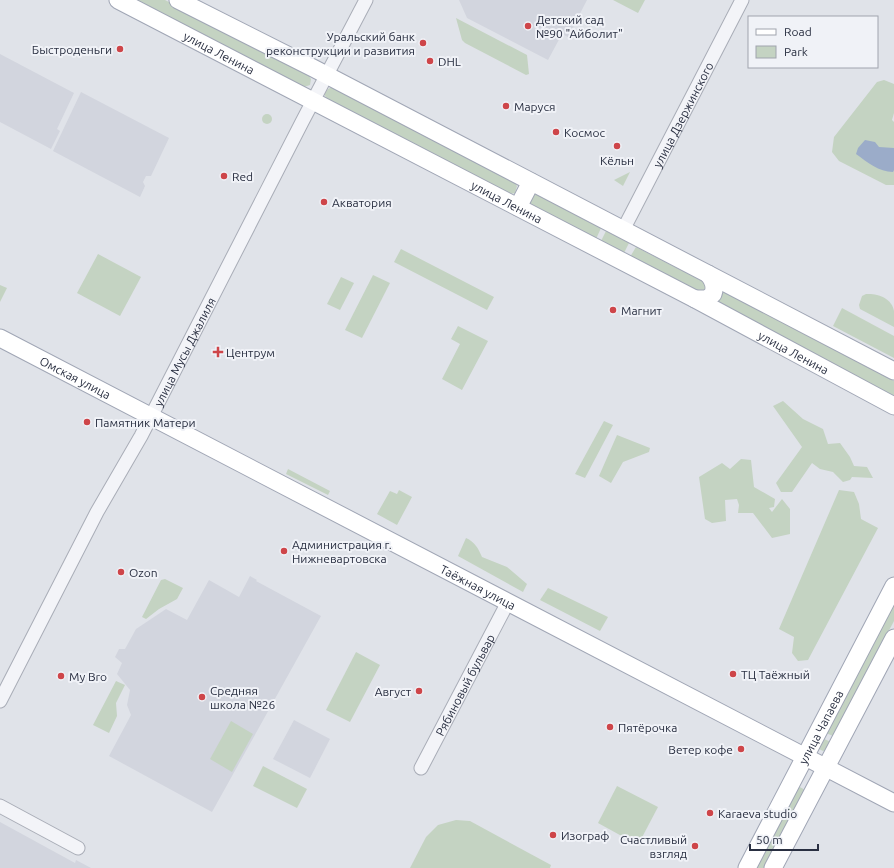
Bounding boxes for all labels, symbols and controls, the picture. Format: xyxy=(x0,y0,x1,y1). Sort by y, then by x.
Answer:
place label: Детский сад №90 "Айболит" xyxy=(536,13,623,40)
legend xyxy=(748,16,878,68)
marker: Детский сад №90 "Айболит" xyxy=(523,21,533,31)
text: Road xyxy=(784,25,812,38)
street label: улица Ленина xyxy=(182,29,257,76)
place label: Уральский банк реконструкции и развития xyxy=(266,30,415,57)
marker: Уральский банк реконструкции и развития xyxy=(418,38,428,48)
place label: Быстроденьги xyxy=(32,43,112,56)
marker: Быстроденьги xyxy=(115,44,125,54)
text: Park xyxy=(784,45,808,58)
place label: DHL xyxy=(438,55,461,68)
marker: DHL xyxy=(425,56,435,66)
street label: улица Дзержинского xyxy=(650,60,715,169)
place label: Маруся xyxy=(514,100,555,113)
marker: Маруся xyxy=(501,101,511,111)
place label: Космос xyxy=(564,126,606,139)
marker: Космос xyxy=(551,127,561,137)
marker: Кёльн xyxy=(612,141,622,151)
place label: Кёльн xyxy=(600,154,634,167)
place label: Red xyxy=(232,170,253,183)
marker: Red xyxy=(219,171,229,181)
street label: улица Ленина xyxy=(469,178,544,225)
place label: Акватория xyxy=(332,196,392,209)
marker: Акватория xyxy=(319,197,329,207)
street label: улица Мусы Джалиля xyxy=(151,295,217,408)
place label: Магнит xyxy=(621,304,663,317)
marker: Магнит xyxy=(608,305,618,315)
street label: улица Ленина xyxy=(756,328,831,376)
place label: Центрум xyxy=(226,346,275,359)
marker: Центрум xyxy=(213,347,223,357)
street label: Омская улица xyxy=(38,353,113,401)
place label: Памятник Матери xyxy=(95,416,196,429)
marker: Памятник Матери xyxy=(82,417,92,427)
place label: Администрация г. Нижневартовска xyxy=(292,538,392,565)
marker: Администрация г. Нижневартовска xyxy=(279,546,289,556)
street label: Таёжная улица xyxy=(438,562,518,612)
place label: Ozon xyxy=(129,566,158,579)
marker: Ozon xyxy=(116,567,126,577)
street label: Рябиновый бульвар xyxy=(433,632,497,738)
place label: ТЦ Таёжный xyxy=(741,668,810,681)
marker: ТЦ Таёжный xyxy=(728,669,738,679)
place label: My Bro xyxy=(69,670,107,683)
marker: My Bro xyxy=(56,671,66,681)
place label: Средняя школа №26 xyxy=(210,684,276,711)
place label: Август xyxy=(375,685,412,698)
marker: Август xyxy=(414,686,424,696)
street label: улица Чапаева xyxy=(796,688,845,766)
marker: Средняя школа №26 xyxy=(197,692,207,702)
place label: Пятёрочка xyxy=(618,721,677,734)
marker: Пятёрочка xyxy=(605,722,615,732)
place label: Ветер кофе xyxy=(668,743,733,756)
marker: Ветер кофе xyxy=(736,744,746,754)
place label: Karaeva studio xyxy=(718,807,797,820)
marker: Karaeva studio xyxy=(705,808,715,818)
scale bar xyxy=(750,826,818,852)
place label: Изограф xyxy=(561,829,609,842)
marker: Изограф xyxy=(548,830,558,840)
place label: Счастливый взгляд xyxy=(620,833,687,860)
text: 50 m xyxy=(756,833,783,846)
marker: Счастливый взгляд xyxy=(690,841,700,851)

